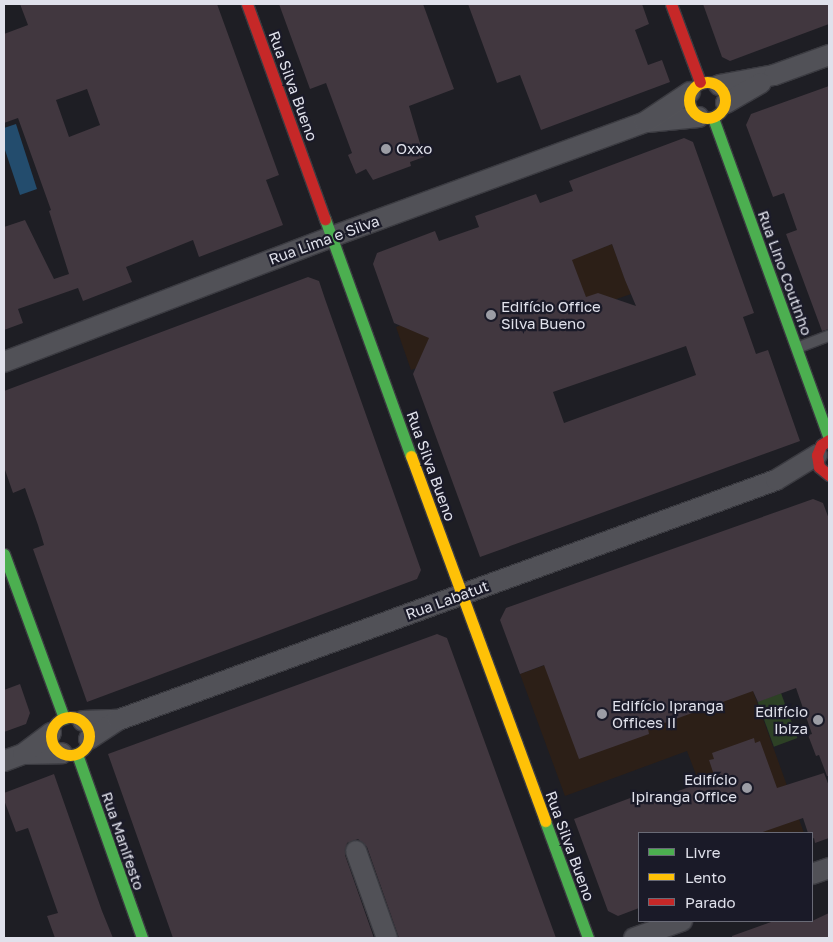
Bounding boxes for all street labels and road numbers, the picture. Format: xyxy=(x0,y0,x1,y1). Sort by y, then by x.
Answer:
street label: Rua Silva Bueno xyxy=(265,29,321,143)
street label: Rua Lino Coutinho xyxy=(754,208,816,338)
street label: Rua Lima e Silva xyxy=(266,212,382,268)
street label: Rua Silva Bueno xyxy=(403,409,459,523)
street label: Rua Labatut xyxy=(403,577,491,623)
street label: Rua Manifesto xyxy=(98,789,148,893)
street label: Rua Silva Bueno xyxy=(542,789,598,903)

